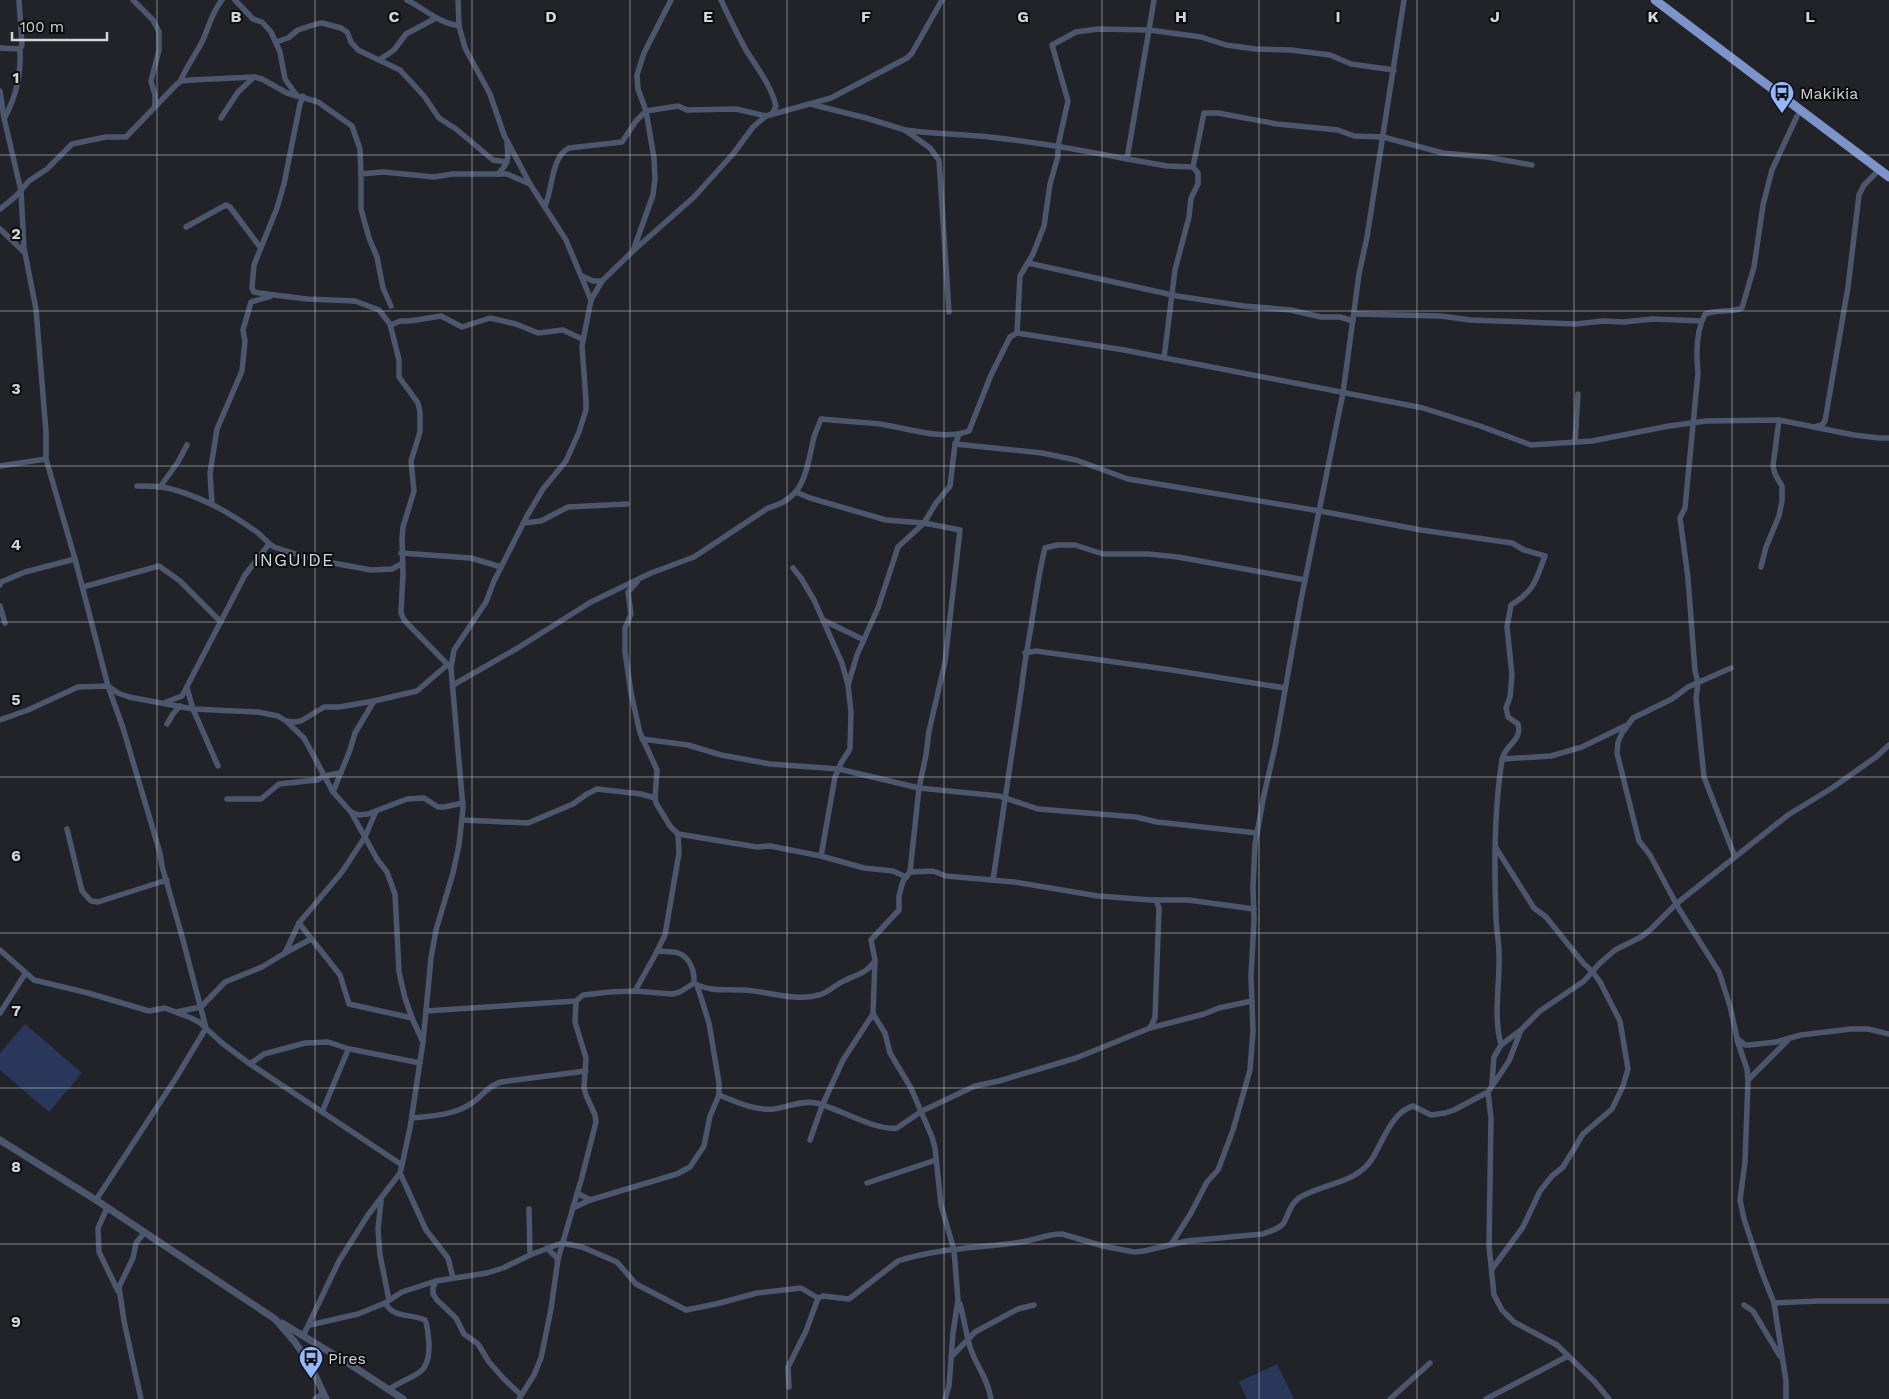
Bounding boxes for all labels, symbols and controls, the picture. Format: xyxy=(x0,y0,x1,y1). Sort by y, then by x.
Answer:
text: B xyxy=(231,7,242,26)
text: C xyxy=(389,7,400,26)
text: D xyxy=(545,7,557,26)
text: E xyxy=(703,7,713,26)
text: F xyxy=(861,7,871,26)
text: G xyxy=(1017,7,1029,26)
text: H xyxy=(1175,7,1187,26)
text: I xyxy=(1335,7,1341,26)
text: J xyxy=(1490,7,1500,26)
text: K xyxy=(1647,7,1659,26)
text: L xyxy=(1805,7,1815,26)
scale bar xyxy=(12,10,108,42)
text: 100 m xyxy=(20,18,64,36)
text: 1 xyxy=(13,68,19,87)
bus stop icon: Makikia xyxy=(1769,80,1795,114)
place label: Makikia xyxy=(1800,84,1858,103)
text: 2 xyxy=(11,224,21,243)
text: 3 xyxy=(11,379,21,398)
text: 4 xyxy=(11,535,21,554)
district label: INGUIDE xyxy=(253,549,335,570)
text: 5 xyxy=(11,690,21,709)
text: 6 xyxy=(11,846,21,865)
text: 7 xyxy=(11,1001,21,1020)
text: 8 xyxy=(11,1157,21,1176)
text: 9 xyxy=(11,1312,21,1331)
bus stop icon: Pires xyxy=(298,1345,324,1379)
place label: Pires xyxy=(328,1349,366,1368)

